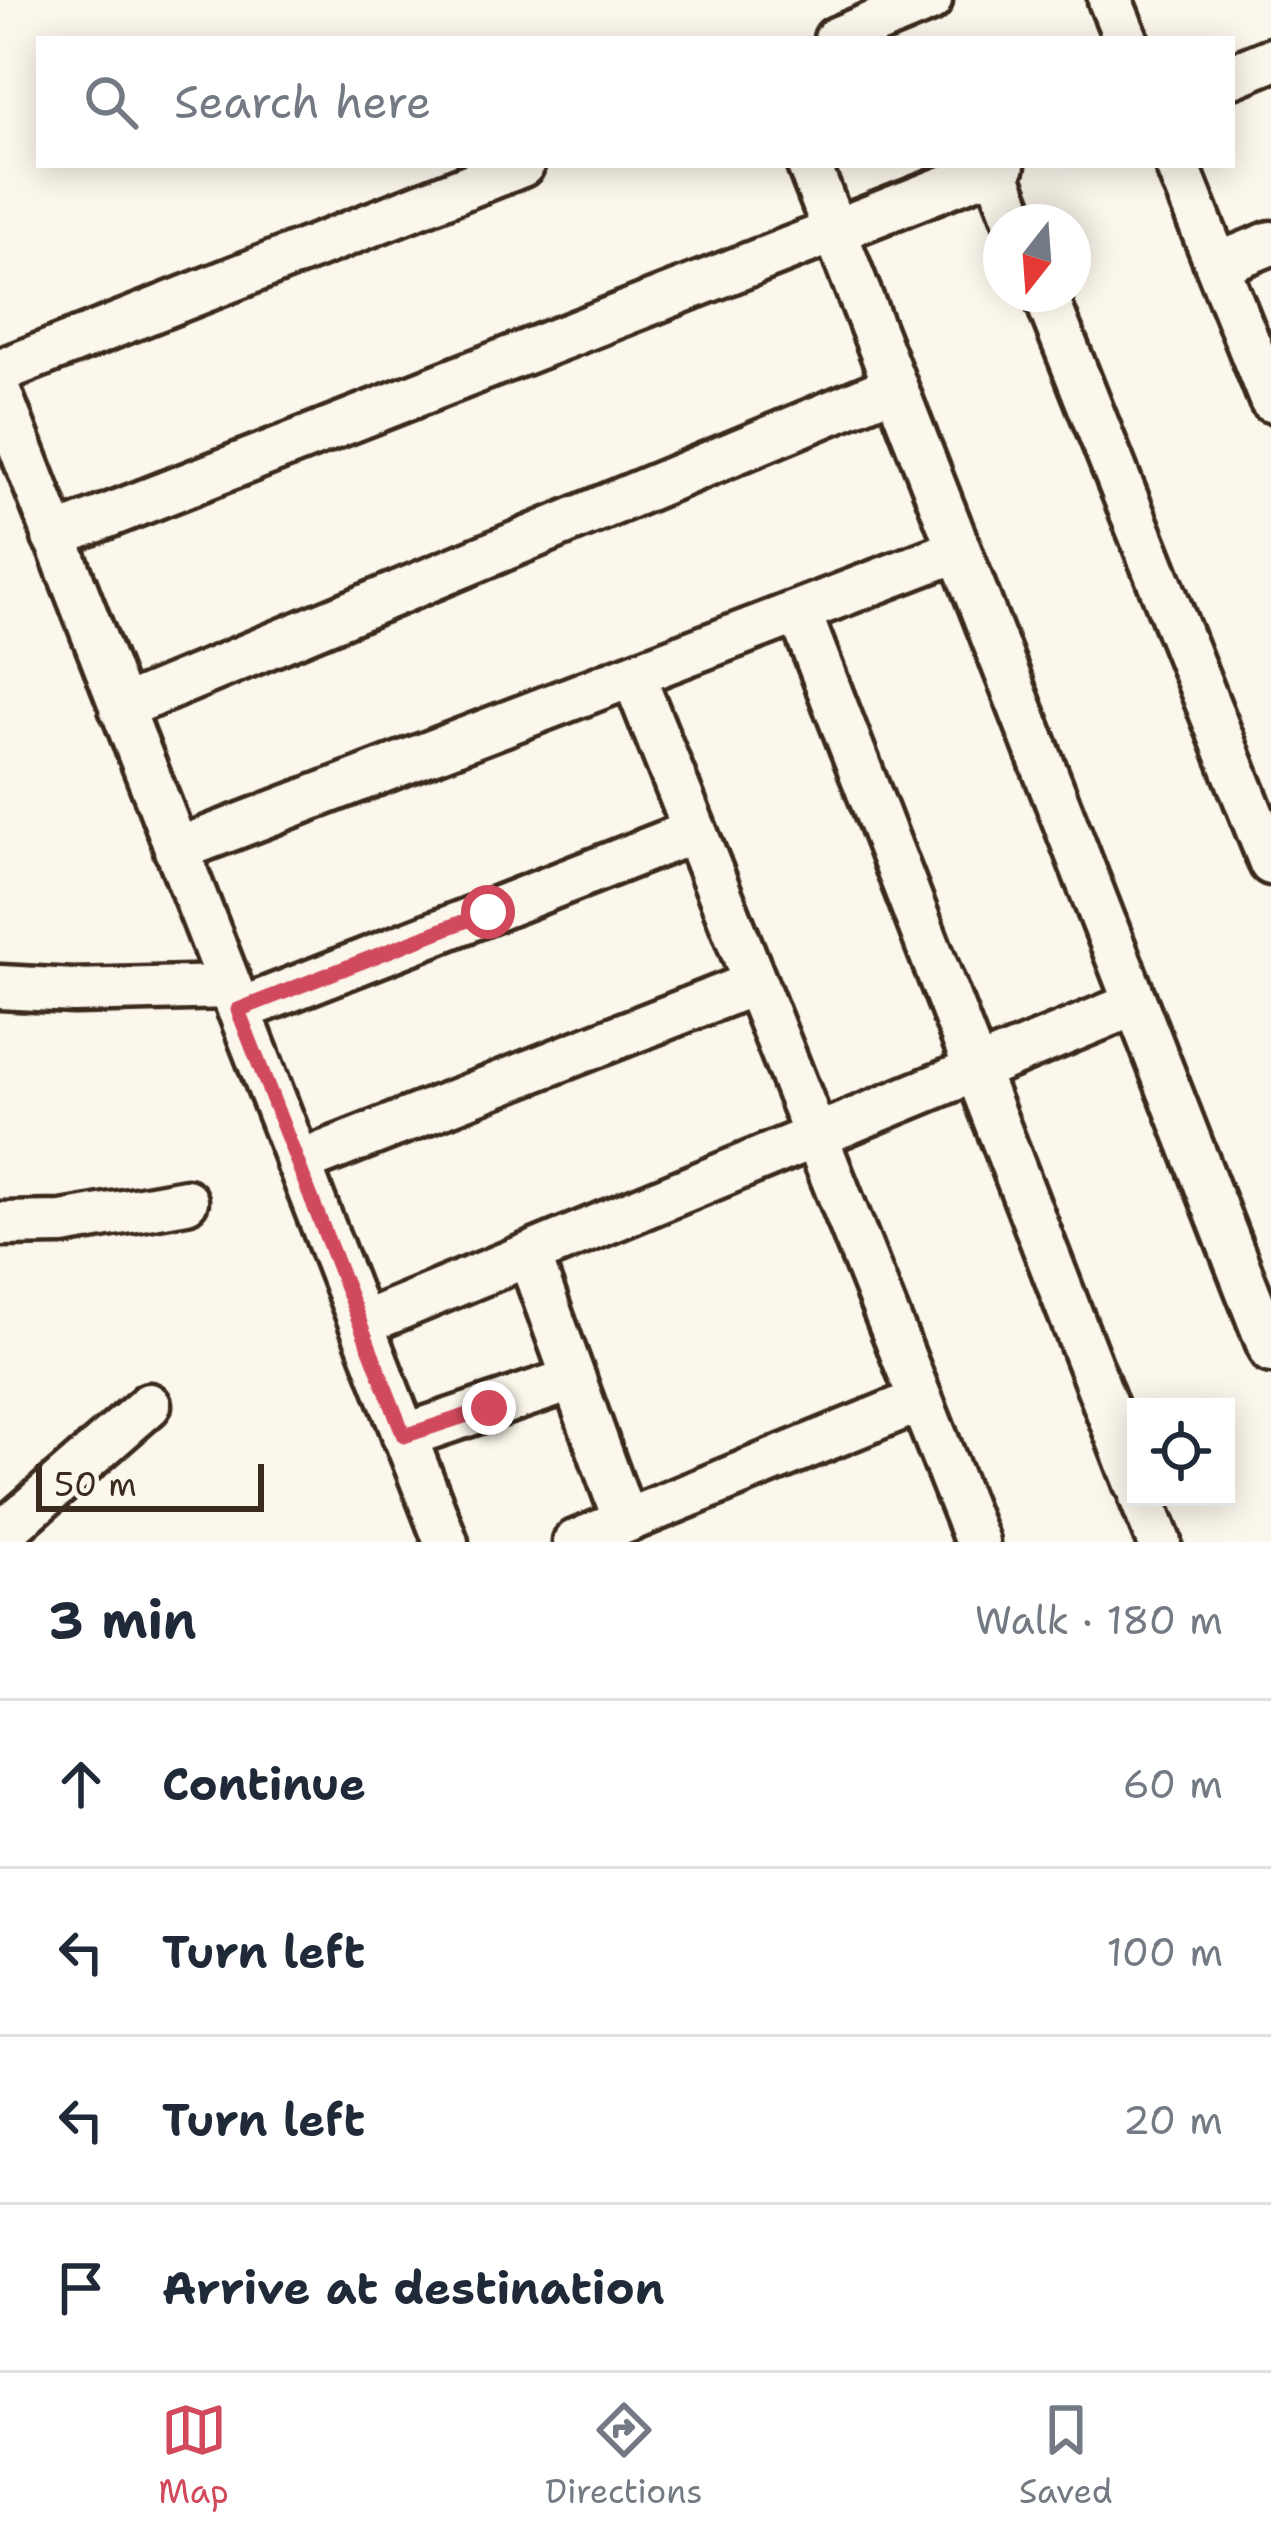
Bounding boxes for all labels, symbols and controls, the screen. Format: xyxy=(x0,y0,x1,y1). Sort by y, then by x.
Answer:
search box xyxy=(36,36,1235,168)
icon: search xyxy=(78,69,144,135)
text: Search here xyxy=(174,72,431,132)
north arrow xyxy=(983,204,1091,312)
route start xyxy=(461,885,515,939)
route end xyxy=(462,1381,516,1435)
map controls xyxy=(1127,1398,1235,1506)
button: locate xyxy=(1127,1398,1235,1506)
scale bar xyxy=(36,1458,264,1511)
text: 50 m xyxy=(54,1462,137,1507)
text: 3 min xyxy=(48,1586,197,1654)
text: Walk · 180 m xyxy=(975,1594,1223,1646)
icon: ahead xyxy=(48,1751,114,1817)
text: Continue xyxy=(162,1754,366,1814)
text: 60 m xyxy=(1123,1758,1223,1810)
icon: left xyxy=(48,1919,114,1985)
text: Turn left xyxy=(162,1922,365,1982)
text: 100 m xyxy=(1107,1926,1223,1978)
icon: left xyxy=(48,2087,114,2153)
text: Turn left xyxy=(162,2090,365,2150)
text: 20 m xyxy=(1123,2094,1223,2146)
icon: arrive xyxy=(48,2255,114,2321)
text: Arrive at destination xyxy=(162,2258,665,2318)
tab: Map xyxy=(158,2397,229,2514)
tab: Directions xyxy=(545,2397,703,2514)
tab: Saved xyxy=(1019,2397,1113,2514)

